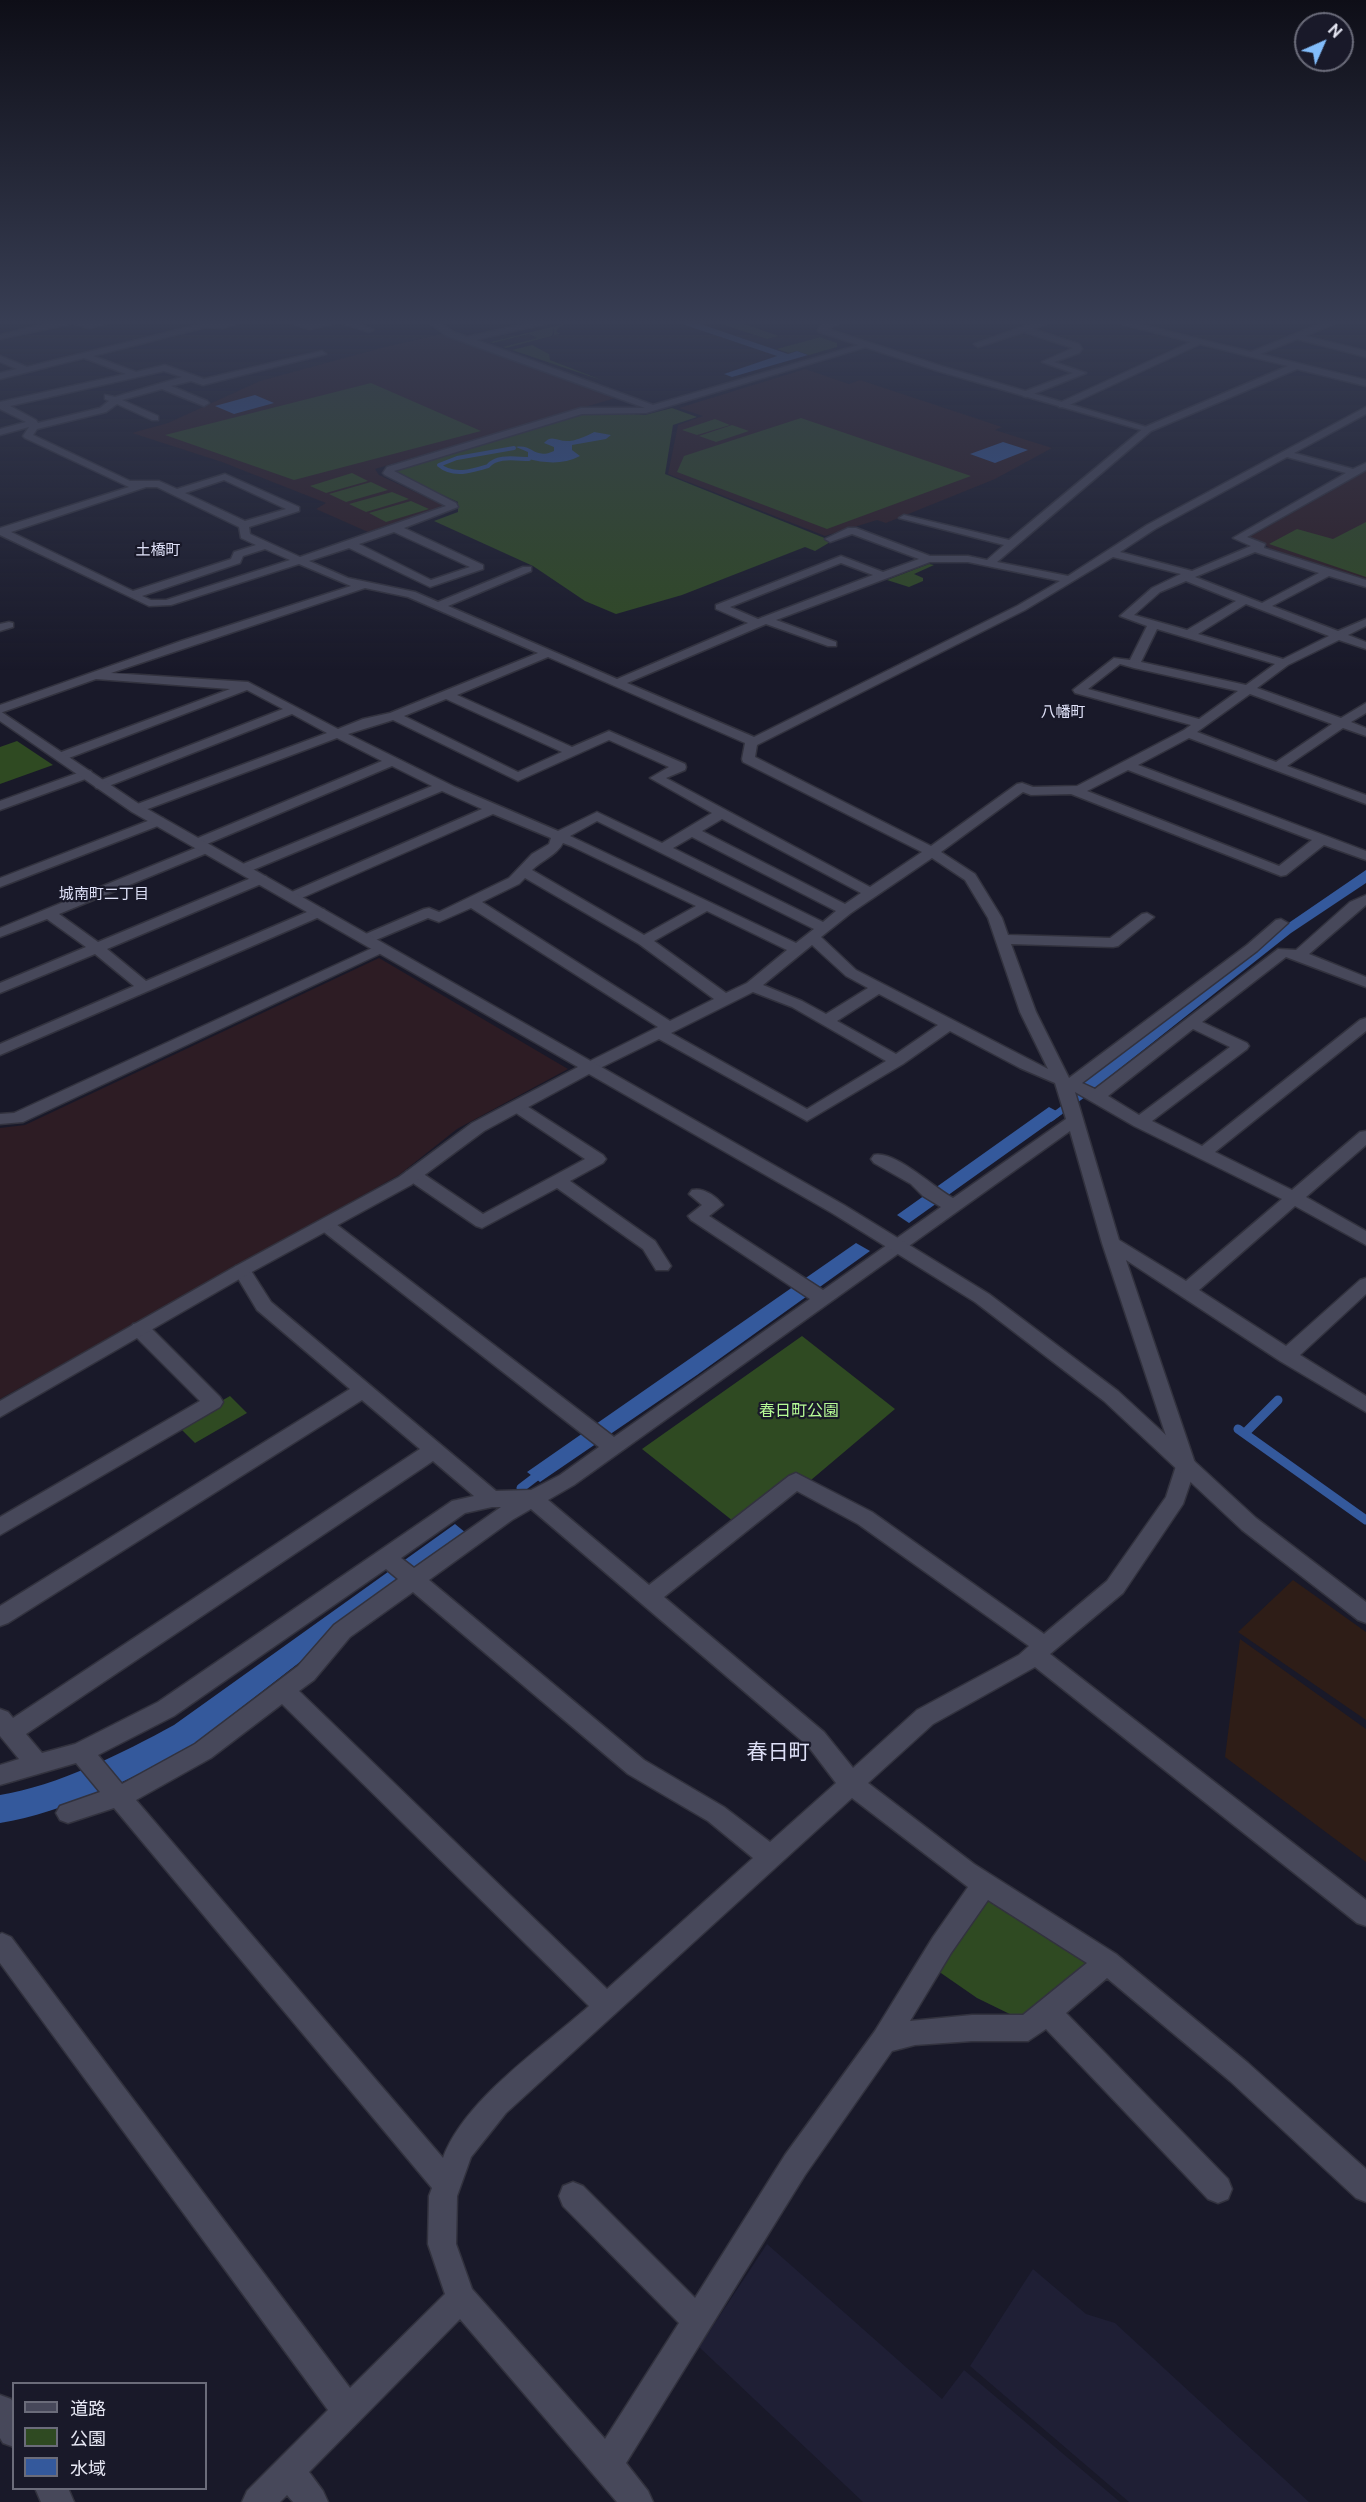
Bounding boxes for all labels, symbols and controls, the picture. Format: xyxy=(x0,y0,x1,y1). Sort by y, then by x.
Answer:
north arrow xyxy=(1294,12,1354,72)
text: N xyxy=(1325,20,1346,41)
district label: 土橋町 xyxy=(136,541,180,559)
district label: 八幡町 xyxy=(1041,703,1085,721)
district label: 城南町二丁目 xyxy=(59,885,149,903)
park label: 春日町公園 xyxy=(759,1401,839,1421)
district label: 春日町 xyxy=(747,1739,809,1765)
legend xyxy=(12,2382,207,2490)
text: 道路 xyxy=(70,2398,106,2418)
text: 公園 xyxy=(70,2428,106,2448)
text: 水域 xyxy=(70,2458,106,2478)

